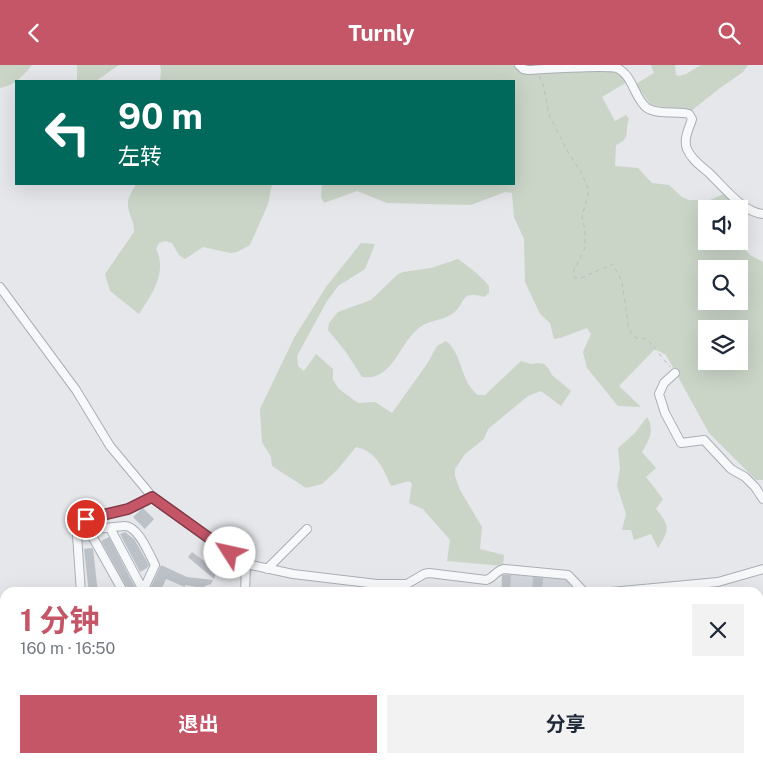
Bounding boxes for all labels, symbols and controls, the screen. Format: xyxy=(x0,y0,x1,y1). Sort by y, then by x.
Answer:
icon: back xyxy=(20,19,48,47)
icon: search xyxy=(715,19,743,47)
text: Turnly xyxy=(348,20,415,46)
text: 90 m xyxy=(118,96,203,137)
icon: left xyxy=(35,100,100,165)
text: 左转 xyxy=(118,143,162,169)
map controls xyxy=(698,200,748,370)
button: sound xyxy=(698,200,748,250)
button: search xyxy=(698,260,748,310)
button: layers xyxy=(698,320,748,370)
pin xyxy=(65,498,107,540)
icon: arrive xyxy=(72,505,100,533)
position arrow xyxy=(203,526,255,578)
text: 1 分钟 xyxy=(20,602,100,638)
button: close xyxy=(692,604,744,656)
text: 160 m · 16:50 xyxy=(20,639,115,658)
button: 退出 xyxy=(20,695,377,753)
button: 分享 xyxy=(387,695,744,753)

